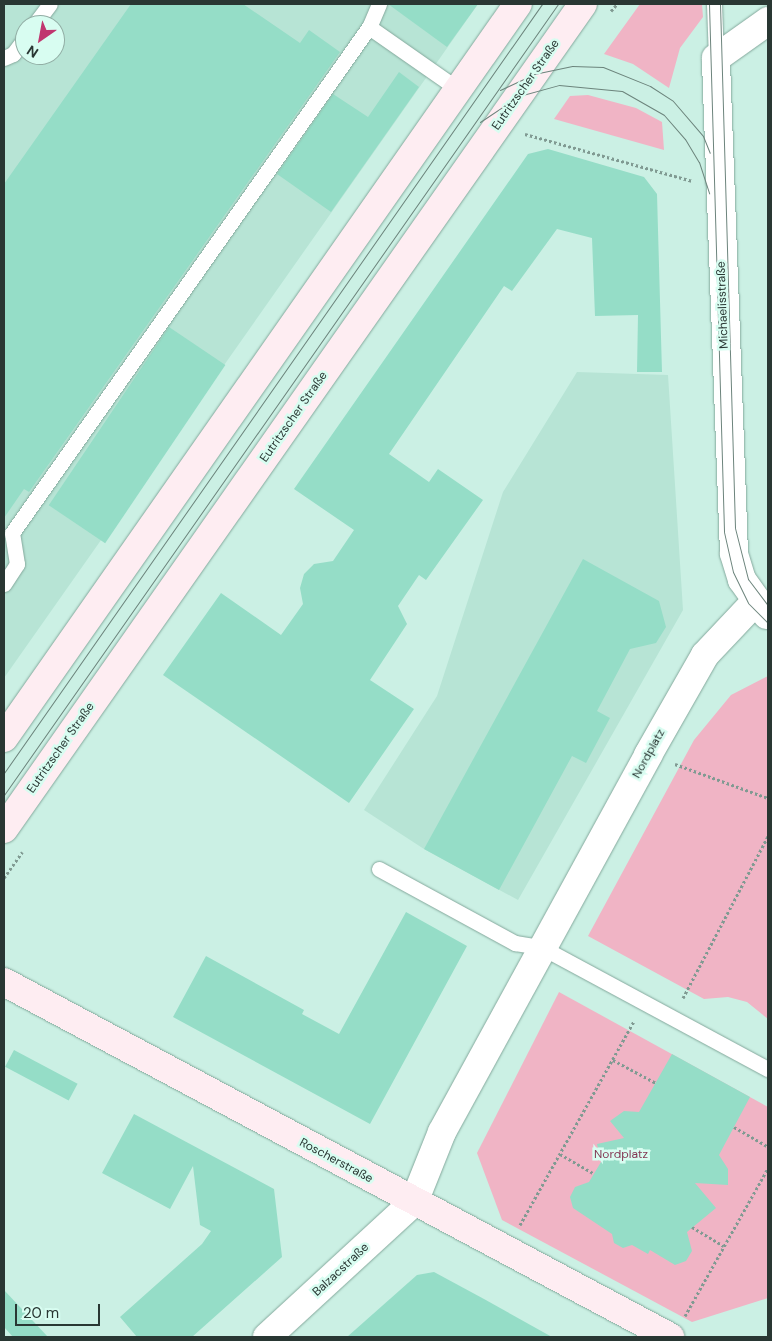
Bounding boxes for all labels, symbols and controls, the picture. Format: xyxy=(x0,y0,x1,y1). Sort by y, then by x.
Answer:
north arrow xyxy=(15,15,65,65)
street label: Eutritzscher Straße xyxy=(489,37,563,133)
text: N xyxy=(23,41,42,62)
street label: Michaelisstraße xyxy=(714,261,732,349)
street label: Eutritzscher Straße xyxy=(257,369,331,465)
street label: Eutritzscher Straße xyxy=(24,700,98,796)
street label: Nordplatz xyxy=(630,727,668,781)
street label: Roscherstraße xyxy=(297,1136,375,1186)
park label: Nordplatz xyxy=(594,1148,648,1162)
street label: Balzacstraße xyxy=(310,1240,372,1300)
scale bar xyxy=(18,1294,102,1326)
text: 20 m xyxy=(23,1303,59,1323)

